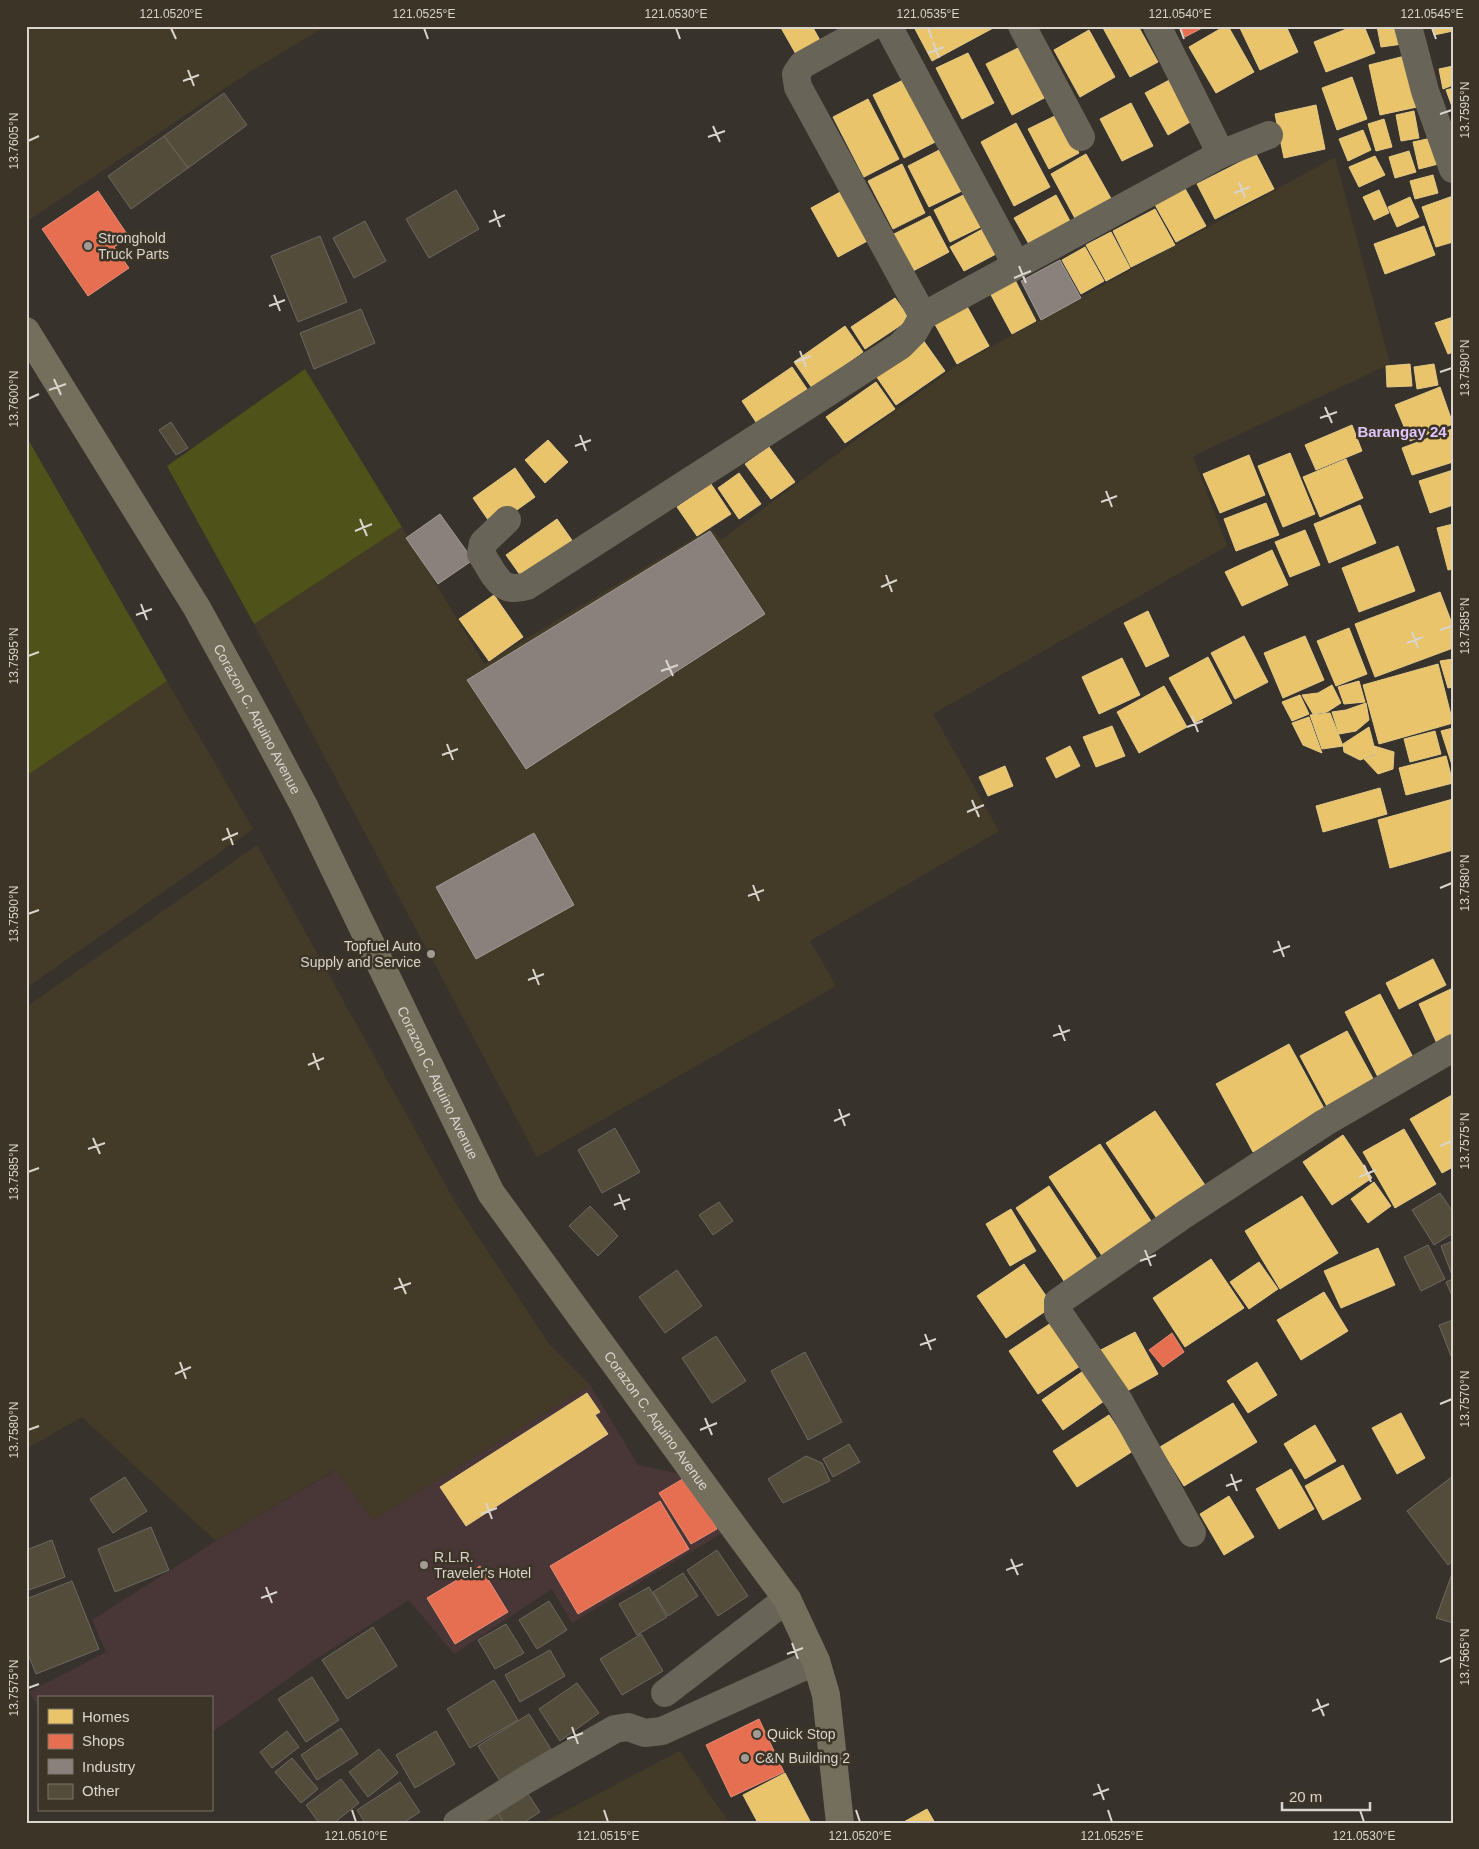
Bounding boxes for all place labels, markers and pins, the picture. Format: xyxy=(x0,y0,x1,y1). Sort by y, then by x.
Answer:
place label: Stronghold Truck Parts xyxy=(98,230,169,262)
marker: Stronghold Truck Parts xyxy=(82,240,94,252)
place label: Topfuel Auto Supply and Service xyxy=(300,938,421,970)
marker: Topfuel Auto Supply and Service xyxy=(425,948,437,960)
place label: R.L.R. Traveler's Hotel xyxy=(434,1549,531,1581)
marker: R.L.R. Traveler's Hotel xyxy=(418,1559,430,1571)
place label: Quick Stop xyxy=(767,1726,836,1742)
marker: Quick Stop xyxy=(751,1728,763,1740)
place label: C&N Building 2 xyxy=(755,1750,850,1766)
marker: C&N Building 2 xyxy=(739,1752,751,1764)

